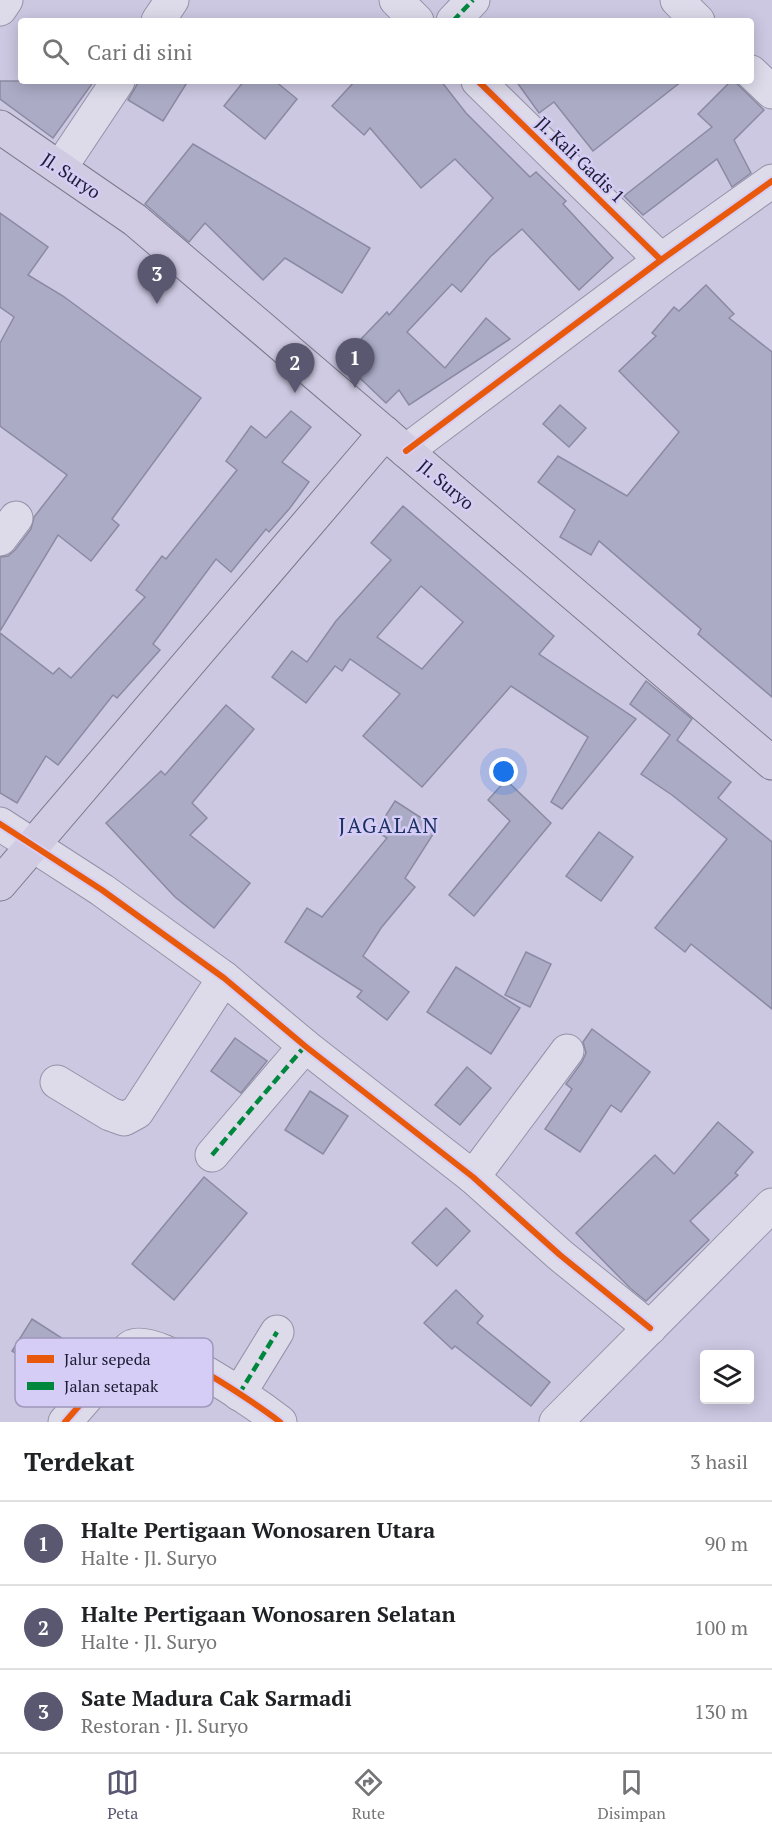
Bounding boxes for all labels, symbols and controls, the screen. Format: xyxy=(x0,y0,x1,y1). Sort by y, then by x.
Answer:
search box xyxy=(18,18,754,84)
icon: search xyxy=(39,35,72,68)
text: Cari di sini xyxy=(87,37,193,66)
street label: Jl. Kali Gadis 1 xyxy=(531,111,630,208)
street label: Jl. Suryo xyxy=(37,147,106,204)
pin: 3 xyxy=(138,254,176,304)
pin: 1 xyxy=(336,338,374,388)
pin: 2 xyxy=(276,344,314,393)
street label: Jl. Suryo xyxy=(414,454,480,515)
your location xyxy=(489,757,518,786)
district label: JAGALAN xyxy=(339,811,439,839)
legend xyxy=(15,1338,213,1407)
text: Jalur sepeda xyxy=(64,1348,151,1370)
map controls xyxy=(700,1350,754,1404)
button: layers xyxy=(700,1350,754,1404)
text: Jalan setapak xyxy=(64,1375,159,1397)
text: Terdekat xyxy=(24,1444,135,1478)
text: 3 hasil xyxy=(690,1448,748,1475)
text: Halte Pertigaan Wonosaren Utara xyxy=(81,1515,435,1544)
text: 1 xyxy=(38,1530,49,1557)
text: 90 m xyxy=(705,1530,748,1557)
text: Halte · Jl. Suryo xyxy=(81,1544,217,1571)
text: Halte Pertigaan Wonosaren Selatan xyxy=(81,1599,456,1628)
text: 2 xyxy=(38,1614,49,1641)
text: 100 m xyxy=(694,1614,748,1641)
text: Halte · Jl. Suryo xyxy=(81,1628,217,1655)
text: Sate Madura Cak Sarmadi xyxy=(81,1683,352,1712)
text: 3 xyxy=(38,1698,49,1725)
text: 130 m xyxy=(694,1698,748,1725)
text: Restoran · Jl. Suryo xyxy=(81,1712,248,1739)
tab: Peta xyxy=(106,1766,139,1824)
tab: Rute xyxy=(352,1766,385,1824)
tab: Disimpan xyxy=(597,1766,666,1824)

